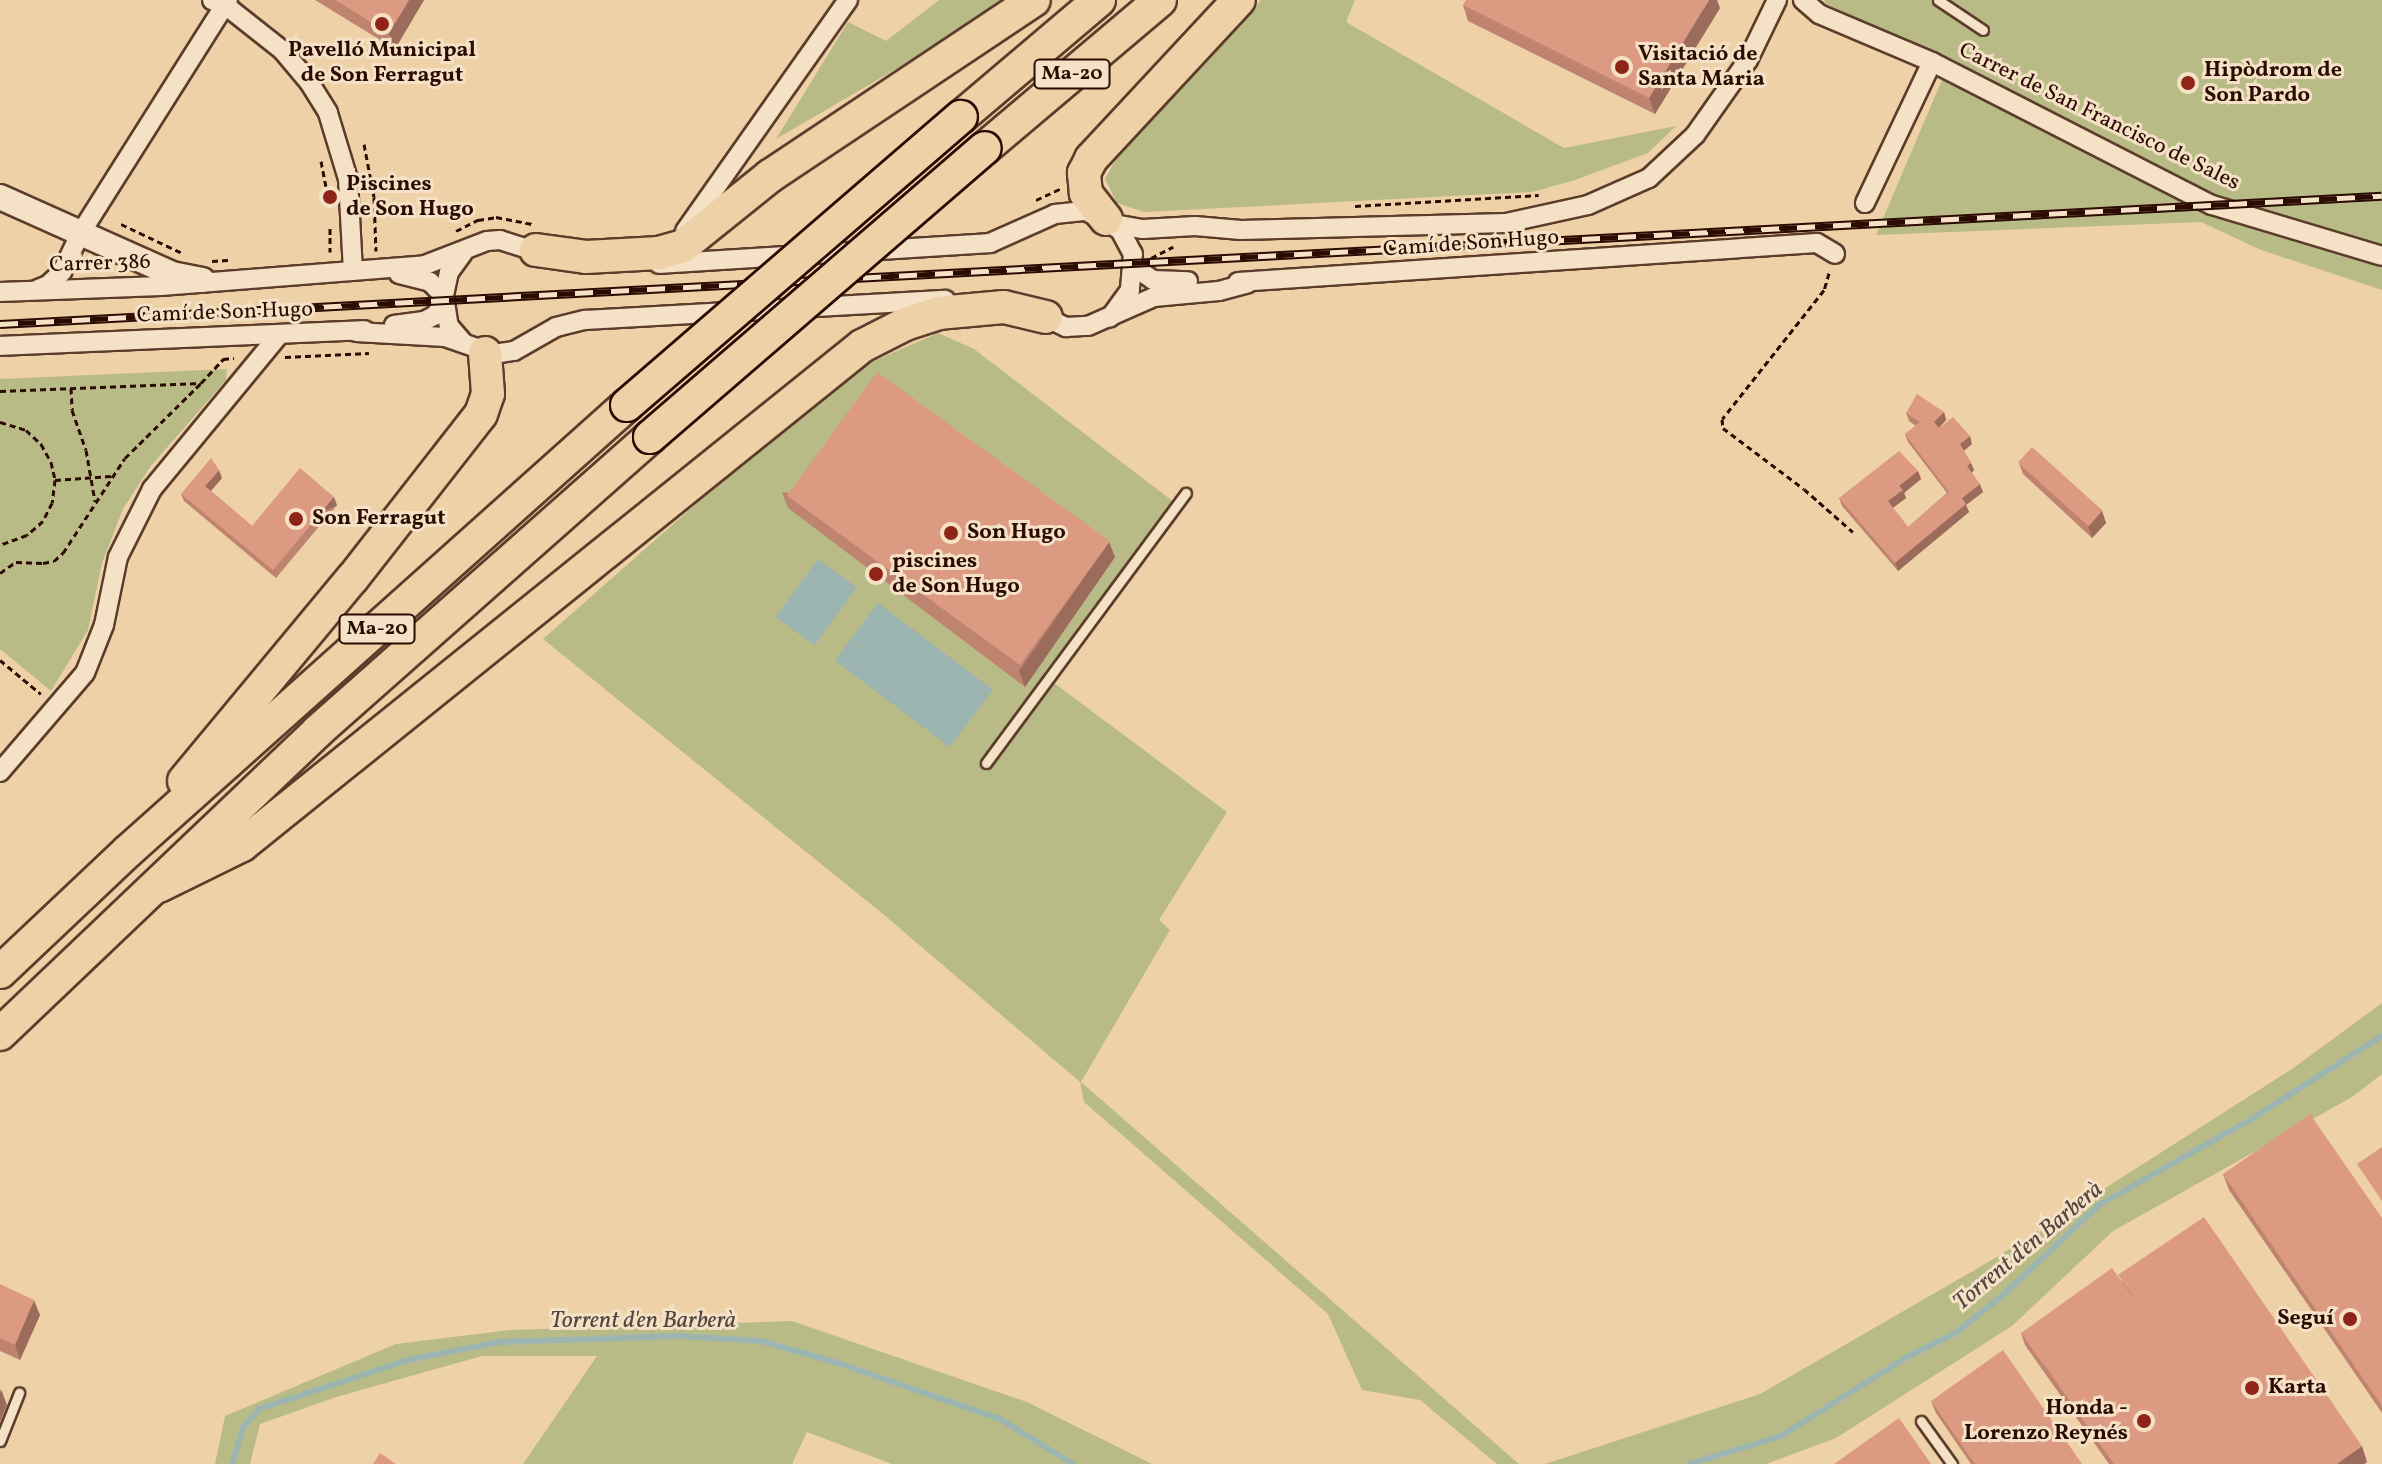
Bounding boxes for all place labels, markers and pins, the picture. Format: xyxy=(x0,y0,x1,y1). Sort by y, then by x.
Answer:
marker: Pavelló Municipal de Son Ferragut xyxy=(373,15,391,33)
place label: Pavelló Municipal de Son Ferragut xyxy=(288,37,476,88)
place label: Visitació de Santa Maria xyxy=(1638,41,1765,92)
place label: Hipòdrom de Son Pardo xyxy=(2204,57,2342,108)
marker: Visitació de Santa Maria xyxy=(1613,58,1631,76)
marker: Hipòdrom de Son Pardo xyxy=(2179,74,2197,92)
place label: Piscines de Son Hugo xyxy=(346,171,474,222)
marker: Piscines de Son Hugo xyxy=(321,188,339,206)
place label: Son Ferragut xyxy=(312,506,445,532)
marker: Son Ferragut xyxy=(287,510,305,528)
place label: Son Hugo xyxy=(967,520,1066,546)
marker: Son Hugo xyxy=(942,524,960,542)
place label: piscines de Son Hugo xyxy=(892,548,1020,600)
marker: piscines de Son Hugo xyxy=(867,565,885,583)
place label: Seguí xyxy=(2277,1306,2334,1332)
marker: Seguí xyxy=(2341,1310,2359,1328)
place label: Karta xyxy=(2268,1375,2327,1401)
marker: Karta xyxy=(2243,1379,2261,1397)
place label: Honda - Lorenzo Reynés xyxy=(1964,1395,2128,1446)
marker: Honda - Lorenzo Reynés xyxy=(2135,1412,2153,1430)

